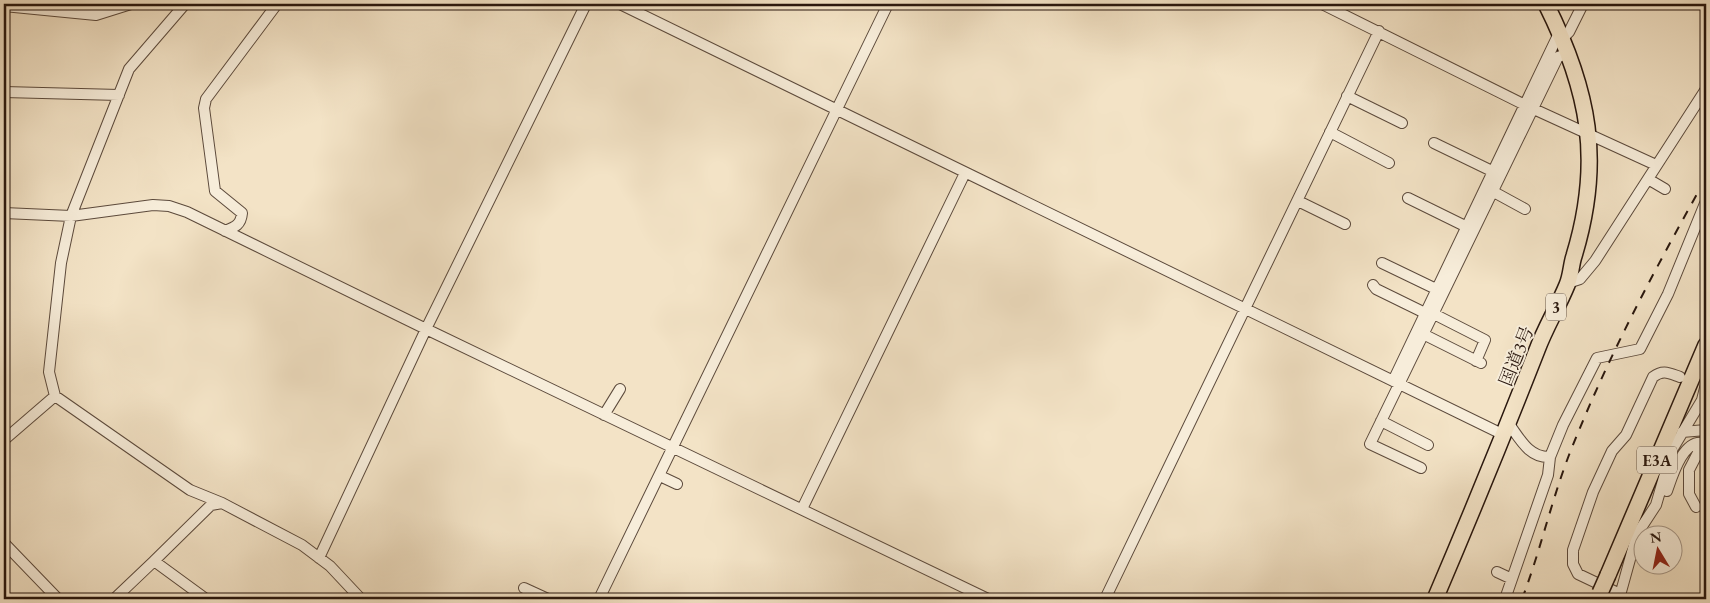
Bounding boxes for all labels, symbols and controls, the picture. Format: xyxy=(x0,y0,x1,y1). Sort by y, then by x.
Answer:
road number: 3 xyxy=(1546,294,1566,320)
street label: 国道3号 xyxy=(1494,323,1538,389)
road number: E3A xyxy=(1637,446,1677,474)
north arrow xyxy=(1632,526,1682,576)
text: N xyxy=(1649,527,1664,547)

